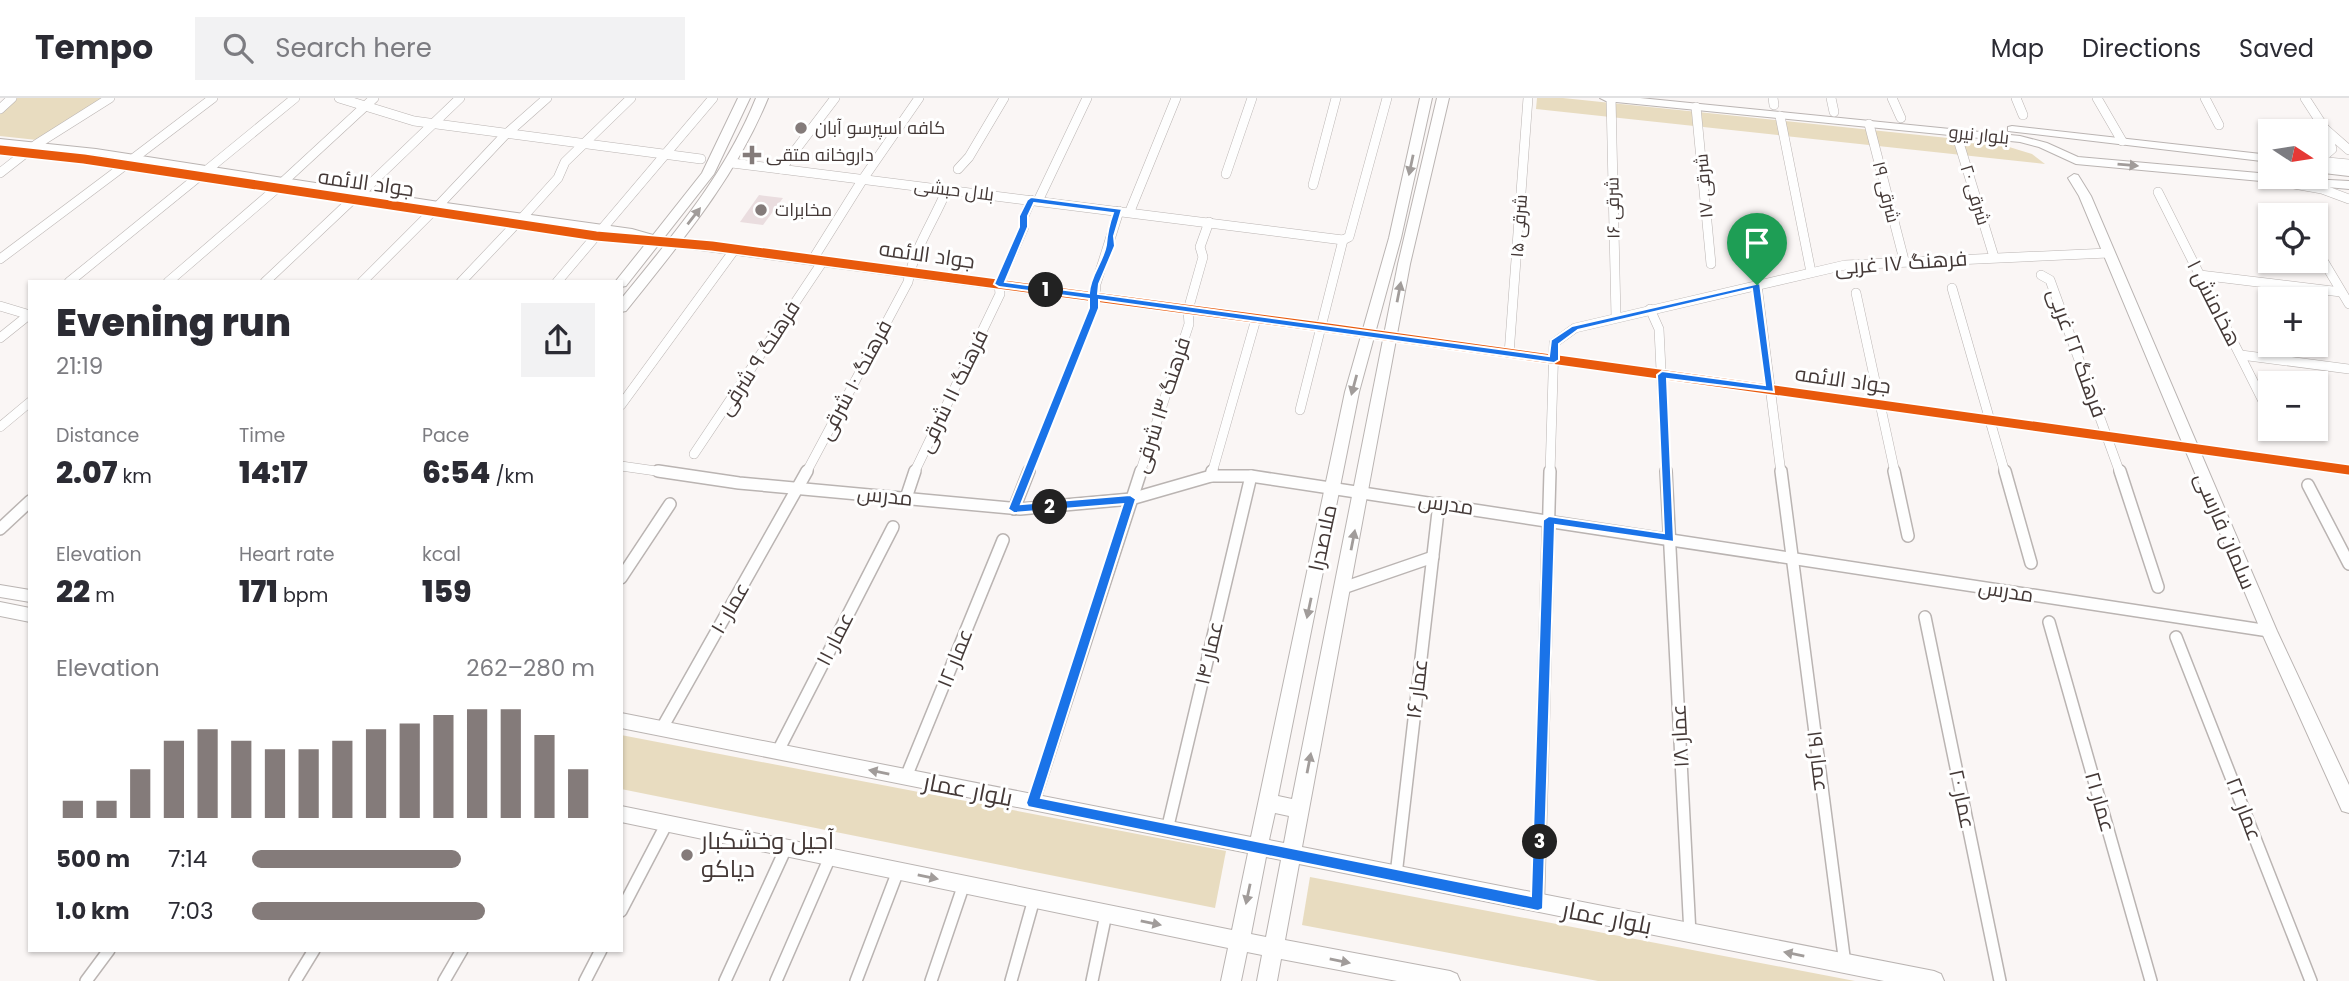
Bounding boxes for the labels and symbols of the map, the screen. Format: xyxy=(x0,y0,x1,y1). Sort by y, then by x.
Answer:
place label: کافه اسپرسو آبان xyxy=(815,115,945,140)
street label: بلوار نیرو xyxy=(1948,119,2010,150)
north arrow xyxy=(2258,119,2328,189)
marker: کافه اسپرسو آبان xyxy=(793,120,809,136)
place label: داروخانه متقی xyxy=(766,142,874,167)
marker: داروخانه متقی xyxy=(744,147,760,163)
street label: ۱۷ شرقی xyxy=(1688,153,1719,219)
one-way arrow xyxy=(1405,154,1416,176)
street label: ۱۹ شرقی xyxy=(1867,158,1906,225)
one-way arrow xyxy=(2117,160,2139,171)
street label: جواد الائمه xyxy=(316,161,416,204)
street label: ۲۰ شرقی xyxy=(1954,162,1997,228)
street label: بلال حبشی xyxy=(913,172,995,207)
street label: ۱۶ شرقی xyxy=(1599,177,1626,239)
street label: ۱۵ شرقی xyxy=(1504,193,1533,258)
place label: مخابرات xyxy=(775,197,832,222)
marker: مخابرات xyxy=(753,202,769,218)
one-way arrow xyxy=(686,208,701,226)
pin xyxy=(1727,213,1787,285)
street label: جواد الائمه xyxy=(877,233,977,276)
street label: فرهنگ ۱۷ غربی xyxy=(1834,243,1968,282)
street label: هخامنش ۱ xyxy=(2180,255,2249,351)
pin: 1 xyxy=(1028,272,1064,308)
one-way arrow xyxy=(1394,281,1405,303)
street label: فرهنگ ۲۲ غربی xyxy=(2041,284,2114,421)
street label: فرهنگ ۹ شرقی xyxy=(711,295,807,421)
street label: فرهنگ ۱۰ شرقی xyxy=(811,314,898,445)
street label: فرهنگ ۱۱ شرقی xyxy=(910,324,995,457)
street label: فرهنگ ۱۳ شرقی xyxy=(1126,333,1197,477)
street label: جواد الائمه xyxy=(1793,358,1893,401)
one-way arrow xyxy=(1348,374,1359,396)
street label: سلمان فارسی xyxy=(2188,468,2263,594)
street label: مدرس xyxy=(856,478,914,513)
street label: مدرس xyxy=(1416,485,1476,522)
pin: 2 xyxy=(1032,490,1068,524)
street label: ملاصدرا xyxy=(1301,502,1344,574)
one-way arrow xyxy=(1347,529,1358,551)
street label: مدرس xyxy=(1976,572,2036,609)
street label: عمار ۱۰ xyxy=(703,576,756,639)
one-way arrow xyxy=(1303,597,1314,619)
street label: عمار ۱۱ xyxy=(809,607,860,671)
street label: عمار ۱۴ xyxy=(1187,618,1230,688)
street label: عمار ۱۲ xyxy=(930,624,979,692)
street label: عمار ۱۶ xyxy=(1398,657,1435,721)
street label: عمار ۱۸ xyxy=(1663,704,1696,769)
street label: عمار ۱۹ xyxy=(1800,729,1837,793)
one-way arrow xyxy=(1304,752,1315,774)
street label: بلوار عمار xyxy=(919,764,1016,814)
one-way arrow xyxy=(868,766,890,777)
street label: عمار ۲۰ xyxy=(1942,766,1983,831)
street label: عمار ۲۱ xyxy=(2078,768,2123,835)
street label: عمار ۲۲ xyxy=(2219,773,2270,845)
place label: آجیل وخشکبار دیاکو xyxy=(699,824,835,885)
pin: 3 xyxy=(1522,824,1558,860)
marker: آجیل وخشکبار دیاکو xyxy=(679,847,695,863)
one-way arrow xyxy=(917,872,939,883)
one-way arrow xyxy=(1242,883,1253,905)
street label: بلوار عمار xyxy=(1558,892,1655,942)
one-way arrow xyxy=(1140,918,1162,929)
one-way arrow xyxy=(1783,949,1805,960)
one-way arrow xyxy=(1329,956,1351,967)

